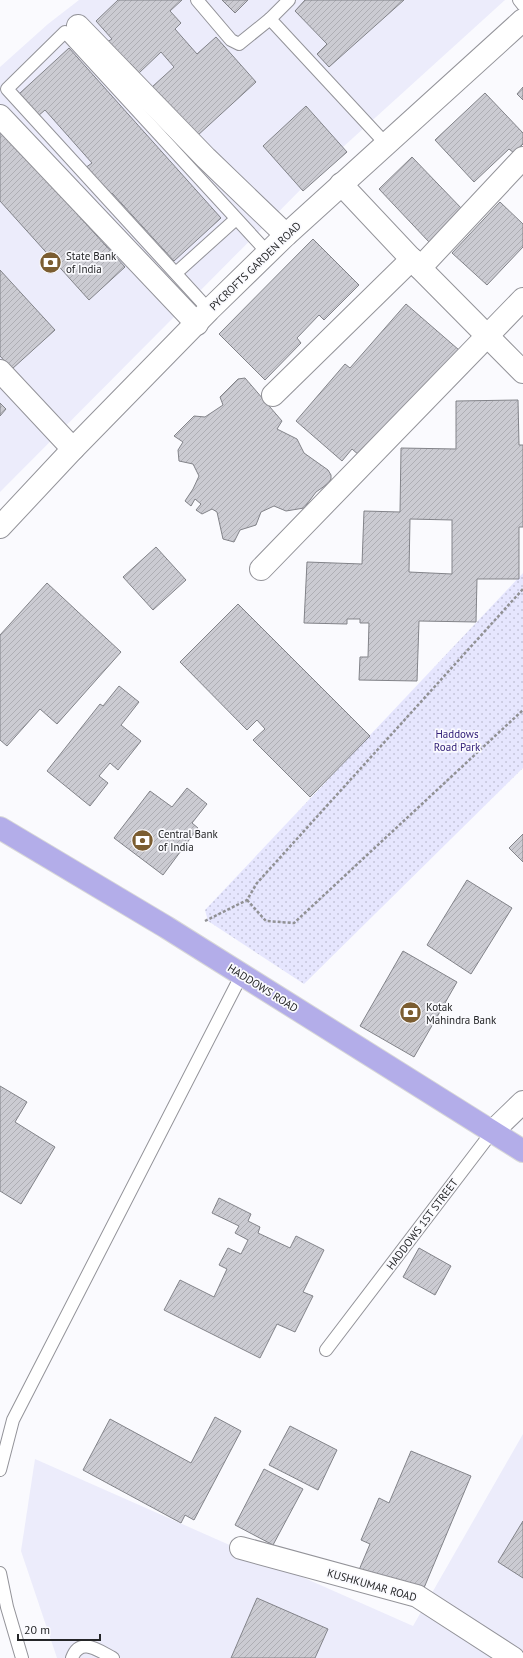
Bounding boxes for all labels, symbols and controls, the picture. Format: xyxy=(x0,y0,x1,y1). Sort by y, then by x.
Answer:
street label: PYCROFTS GARDEN ROAD xyxy=(206,219,304,313)
bank icon: State Bank of India xyxy=(38,249,64,275)
place label: State Bank of India xyxy=(66,249,117,276)
park label: Haddows Road Park xyxy=(434,727,481,754)
bank icon: Central Bank of India xyxy=(130,827,156,853)
place label: Central Bank of India xyxy=(158,827,218,854)
street label: HADDOWS ROAD xyxy=(225,961,301,1015)
bank icon: Kotak Mahindra Bank xyxy=(397,1000,423,1026)
place label: Kotak Mahindra Bank xyxy=(426,1000,497,1027)
street label: HADDOWS 1ST STREET xyxy=(383,1176,461,1272)
street label: KUSHKUMAR ROAD xyxy=(326,1566,418,1604)
scale bar xyxy=(18,1616,100,1642)
text: 20 m xyxy=(24,1622,50,1637)

